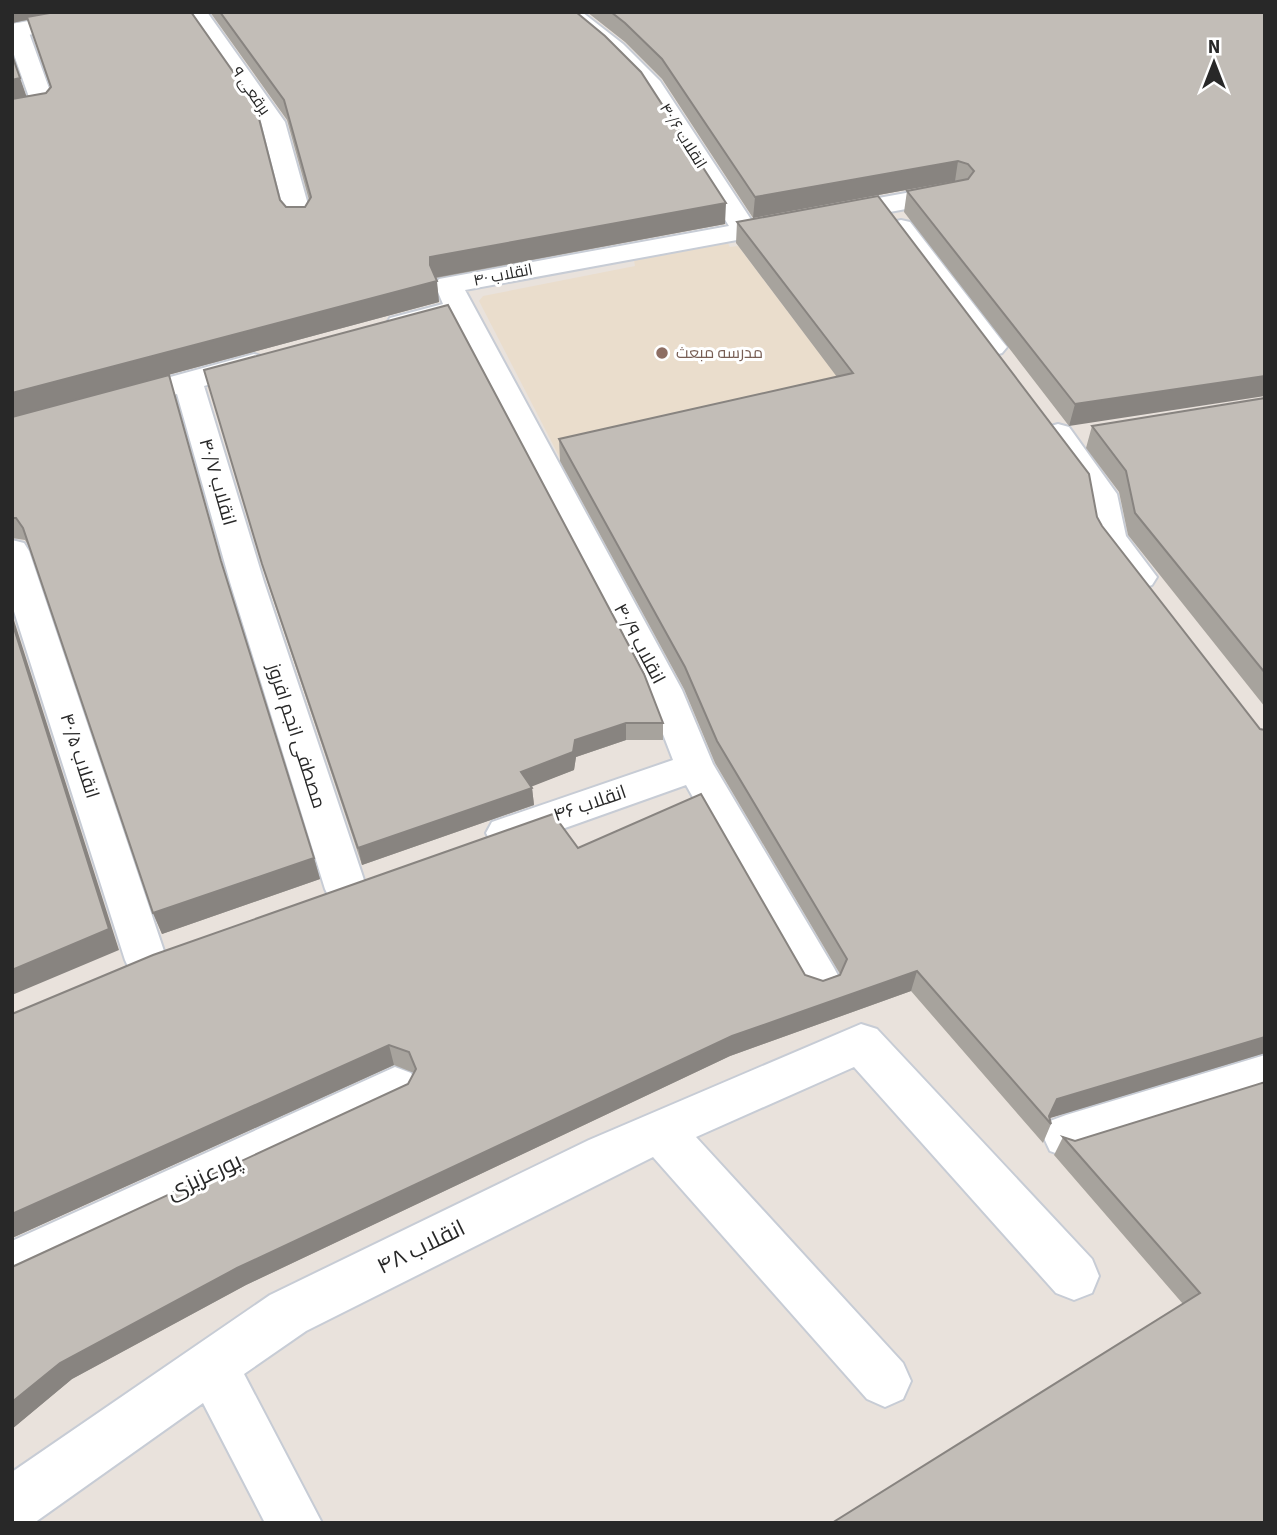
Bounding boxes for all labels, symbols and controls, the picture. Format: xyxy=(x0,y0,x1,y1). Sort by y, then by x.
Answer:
north arrow xyxy=(1179,28,1249,98)
text: N xyxy=(1208,34,1220,61)
street label: برقعی ۹ xyxy=(226,62,276,120)
street label: انقلاب ۴۰/۶ xyxy=(654,99,712,173)
street label: انقلاب ۴۰ xyxy=(471,258,535,292)
place label: مدرسه مبعث xyxy=(676,342,763,364)
marker: مدرسه مبعث xyxy=(654,345,670,361)
street label: انقلاب ۴۰/۷ xyxy=(192,435,242,529)
street label: انقلاب ۴۰/۹ xyxy=(606,599,672,689)
street label: مصطفی انجم افروز xyxy=(260,659,332,812)
street label: انقلاب ۴۰/۵ xyxy=(53,710,105,802)
street label: انقلاب ۴۶ xyxy=(550,779,630,829)
street label: پورعزیزی xyxy=(161,1144,247,1208)
street label: انقلاب ۴۸ xyxy=(371,1211,471,1283)

